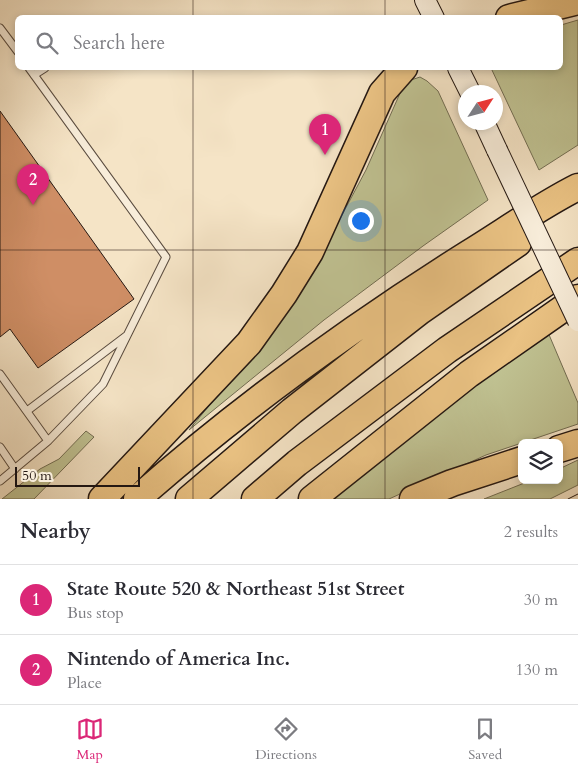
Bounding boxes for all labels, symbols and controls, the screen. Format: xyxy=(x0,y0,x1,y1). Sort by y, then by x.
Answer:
search box xyxy=(15,15,563,70)
icon: search xyxy=(33,29,61,57)
text: Search here xyxy=(73,30,165,56)
north arrow xyxy=(458,85,503,130)
pin: 1 xyxy=(309,114,341,155)
pin: 2 xyxy=(17,164,49,205)
your location xyxy=(348,208,374,234)
map controls xyxy=(518,439,563,484)
button: layers xyxy=(518,439,563,484)
scale bar xyxy=(15,464,140,487)
text: 50 m xyxy=(22,466,52,485)
text: Nearby xyxy=(20,517,91,546)
text: 2 results xyxy=(504,521,558,543)
text: State Route 520 & Northeast 51st Street xyxy=(67,576,404,602)
text: 1 xyxy=(32,589,40,611)
text: 30 m xyxy=(524,589,558,611)
text: Bus stop xyxy=(67,602,124,624)
text: Nintendo of America Inc. xyxy=(67,646,290,672)
text: 2 xyxy=(32,659,40,681)
text: 130 m xyxy=(516,659,558,681)
text: Place xyxy=(67,672,102,694)
tab: Map xyxy=(76,715,104,764)
tab: Directions xyxy=(255,715,317,764)
tab: Saved xyxy=(468,715,502,764)

